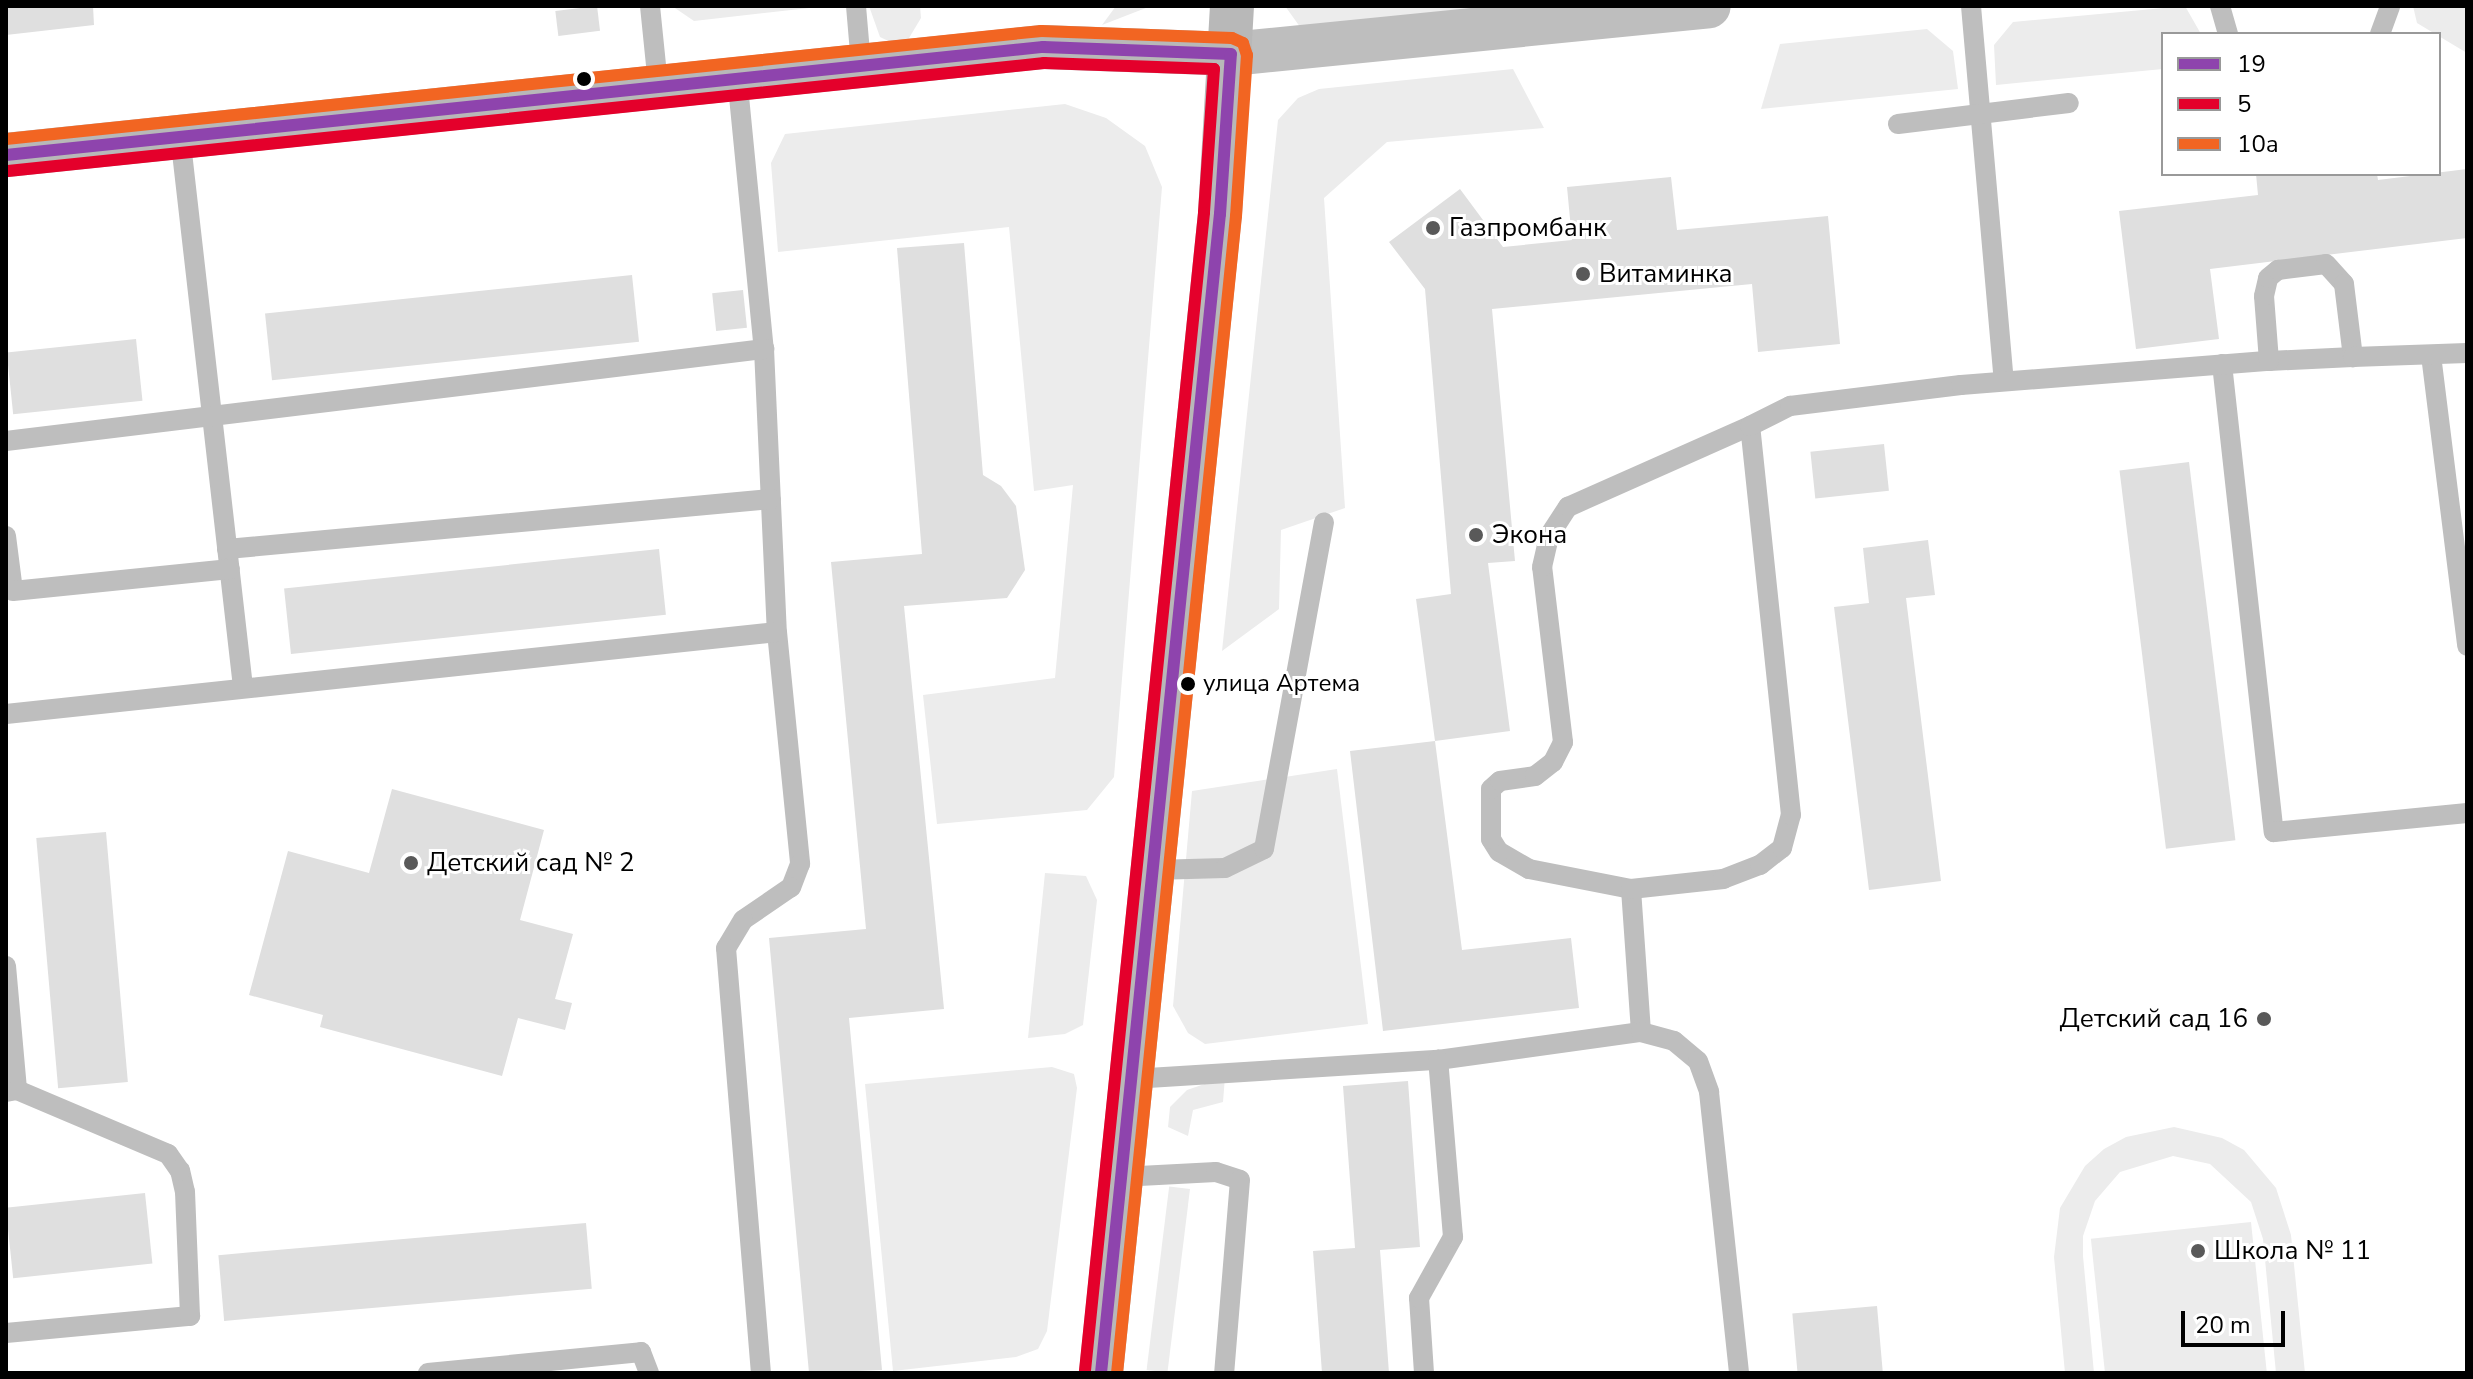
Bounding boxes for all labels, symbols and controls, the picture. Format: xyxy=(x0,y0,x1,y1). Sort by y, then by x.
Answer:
legend xyxy=(2161,32,2441,176)
text: 19 xyxy=(2237,48,2266,80)
unlabelled marker xyxy=(576,71,592,87)
text: 5 xyxy=(2237,88,2251,120)
text: 10а xyxy=(2237,128,2279,160)
place label: Газпромбанк xyxy=(1449,212,1607,244)
marker: Газпромбанк xyxy=(1424,219,1442,237)
place label: Витаминка xyxy=(1599,258,1733,290)
marker: Витаминка xyxy=(1574,265,1592,283)
place label: Экона xyxy=(1492,519,1567,551)
marker: Экона xyxy=(1467,526,1485,544)
place label: улица Артема xyxy=(1203,670,1360,698)
marker: улица Артема xyxy=(1180,676,1196,692)
place label: Детский сад № 2 xyxy=(427,847,635,879)
marker: Детский сад № 2 xyxy=(402,854,420,872)
place label: Детский сад 16 xyxy=(2060,1003,2248,1035)
marker: Детский сад 16 xyxy=(2255,1010,2273,1028)
place label: Школа № 11 xyxy=(2214,1235,2371,1267)
marker: Школа № 11 xyxy=(2189,1242,2207,1260)
scale bar xyxy=(2185,1295,2289,1345)
text: 20 m xyxy=(2195,1309,2251,1341)

